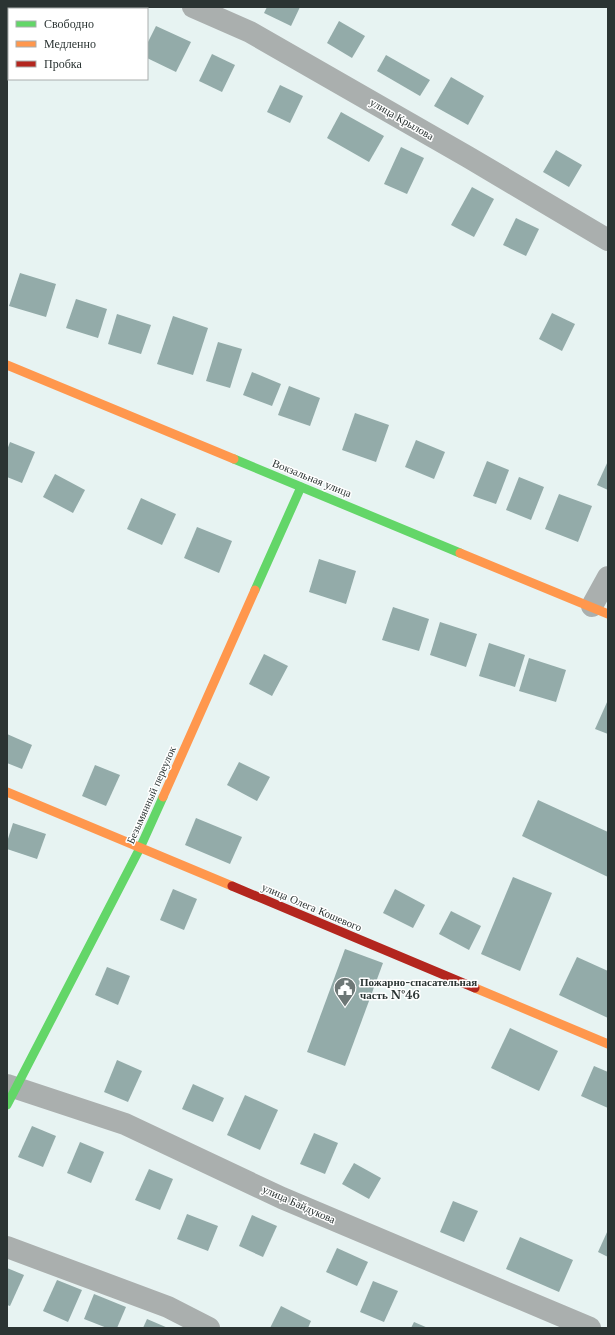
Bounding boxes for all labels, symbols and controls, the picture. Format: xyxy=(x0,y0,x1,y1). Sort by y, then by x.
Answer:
legend xyxy=(8,8,148,80)
text: Свободно xyxy=(44,16,94,31)
text: Медленно xyxy=(44,36,96,51)
text: Пробка xyxy=(44,56,82,71)
street label: улица Крылова xyxy=(368,95,437,143)
street label: Вокзальная улица xyxy=(270,456,354,500)
street label: Безымянный переулок xyxy=(123,743,179,846)
street label: улица Олега Кошевого xyxy=(260,880,365,935)
public building icon: Пожарно-спасательная часть №46 xyxy=(332,975,358,1008)
place label: Пожарно-спасательная часть №46 xyxy=(360,975,477,1002)
street label: улица Байдукова xyxy=(260,1182,338,1226)

